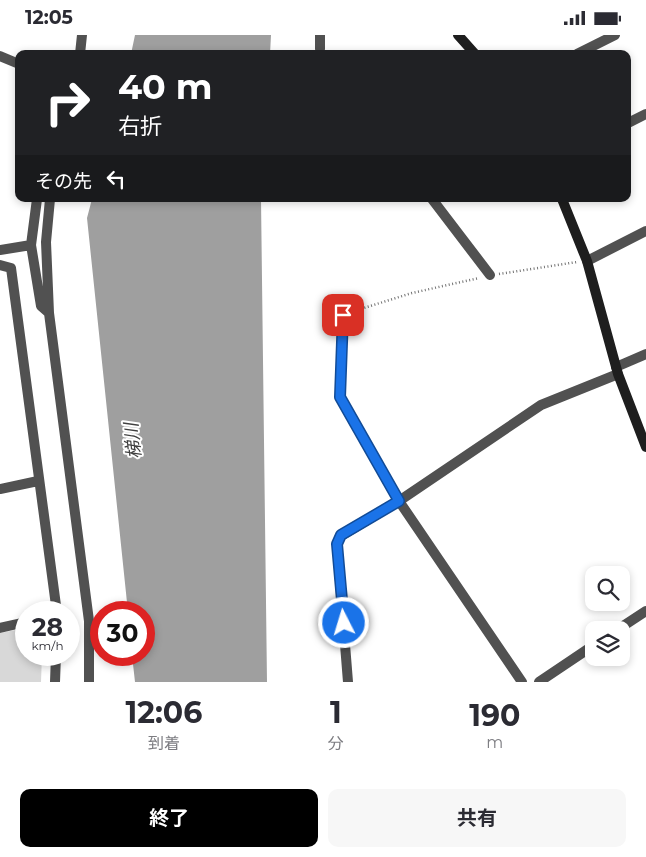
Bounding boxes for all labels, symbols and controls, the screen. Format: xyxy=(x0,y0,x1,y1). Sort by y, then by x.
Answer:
text: 12:05 xyxy=(25,6,73,29)
text: 40 m xyxy=(118,65,213,108)
icon: right xyxy=(35,70,100,135)
text: 右折 xyxy=(118,113,162,140)
icon: left xyxy=(102,165,130,193)
text: その先 xyxy=(35,170,92,193)
pin xyxy=(322,294,364,336)
icon: arrive xyxy=(329,301,357,329)
water label: 梯川 xyxy=(120,420,146,460)
map controls xyxy=(585,566,630,666)
button: search xyxy=(585,566,630,611)
position arrow xyxy=(317,596,369,648)
speed limit sign: 30 xyxy=(90,601,155,666)
text: 28 xyxy=(32,612,63,642)
button: layers xyxy=(585,621,630,666)
text: km/h xyxy=(31,638,64,653)
text: 12:06 xyxy=(125,694,202,731)
text: 1 xyxy=(330,694,342,731)
text: 190 xyxy=(469,697,520,734)
text: m xyxy=(486,733,503,752)
text: 到着 xyxy=(148,734,180,753)
text: 分 xyxy=(328,734,344,753)
button: 終了 xyxy=(20,789,318,847)
button: 共有 xyxy=(328,789,626,847)

